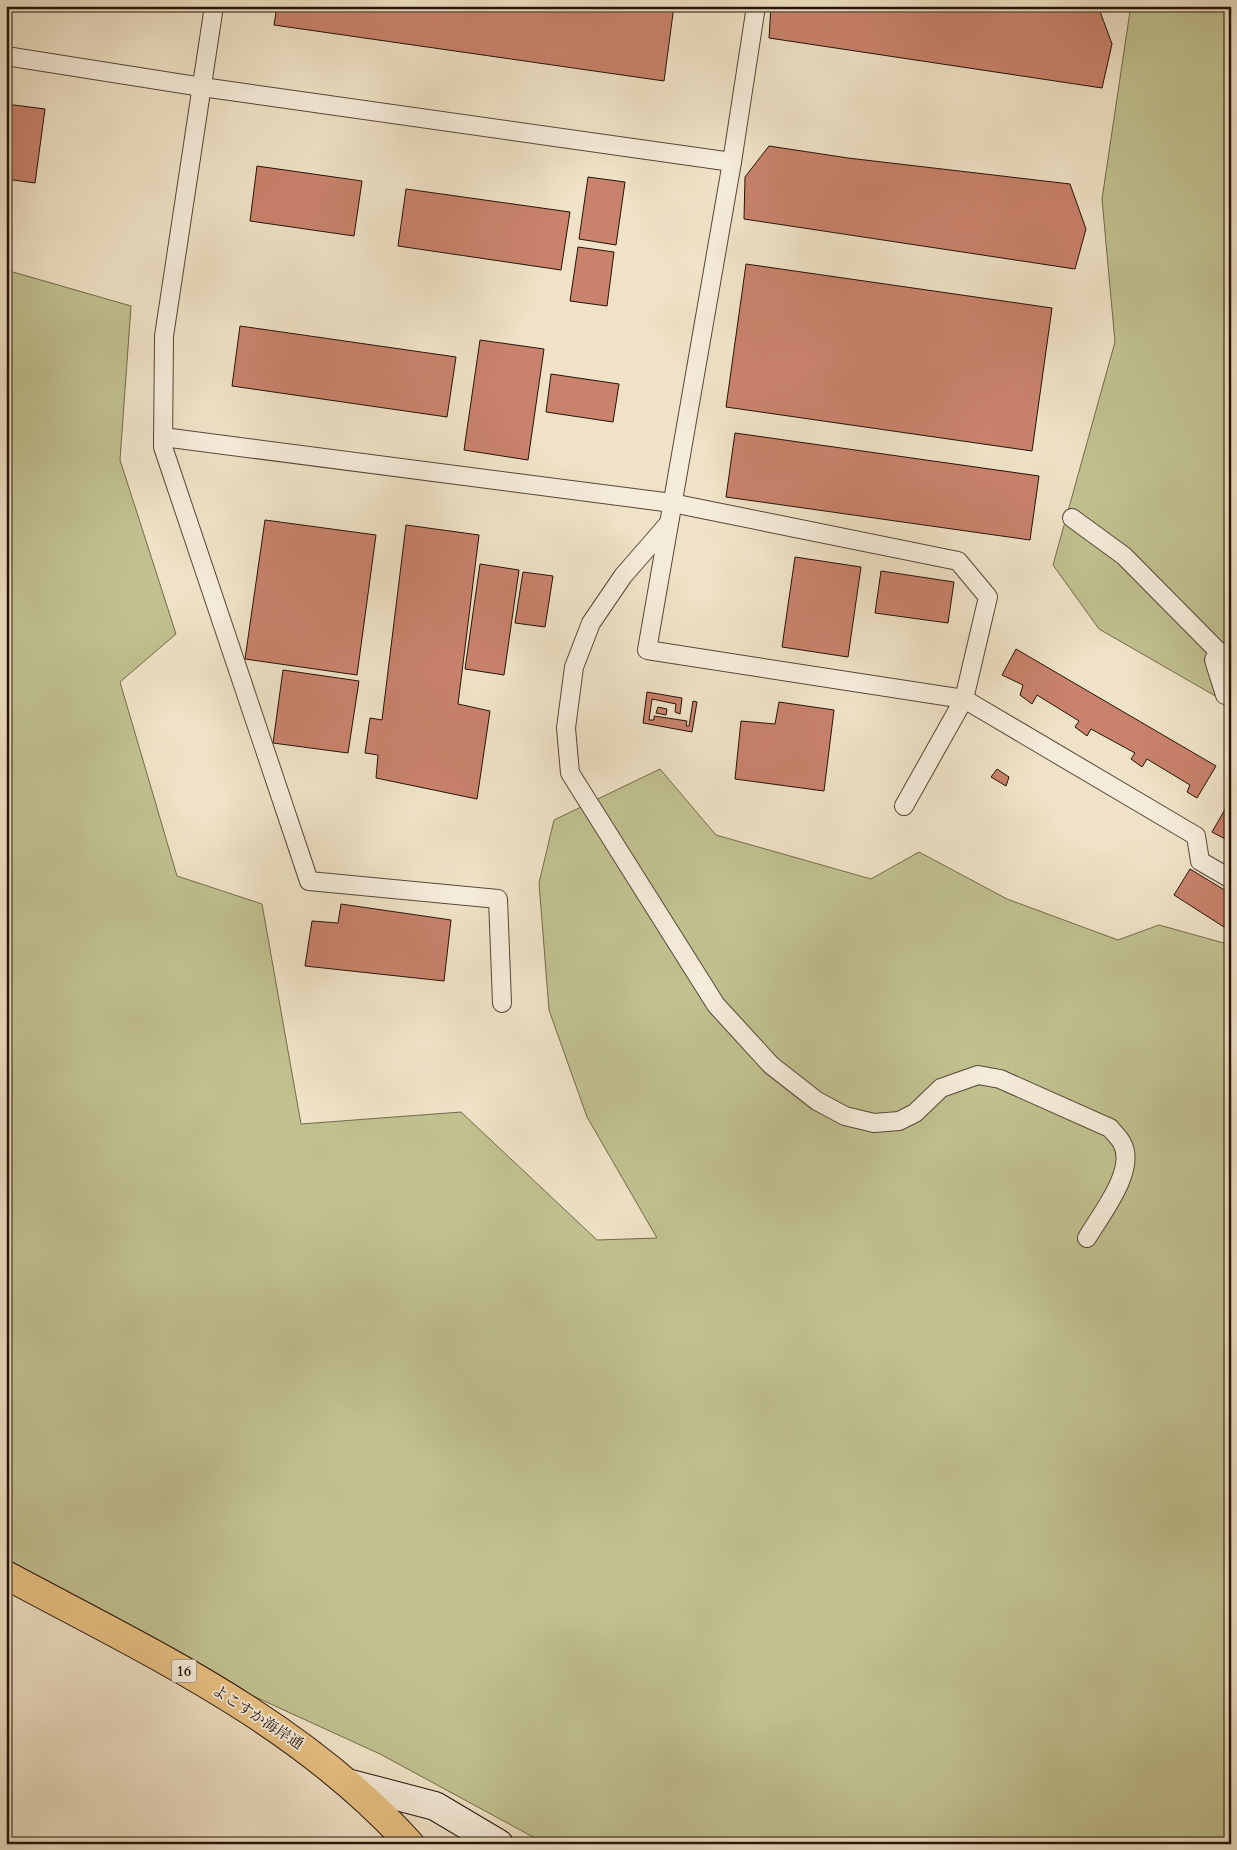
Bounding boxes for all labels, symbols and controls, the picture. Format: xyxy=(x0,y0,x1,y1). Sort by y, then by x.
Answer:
road number: 16 xyxy=(172,1660,196,1682)
street label: よこすか海岸通 xyxy=(209,1680,307,1754)

